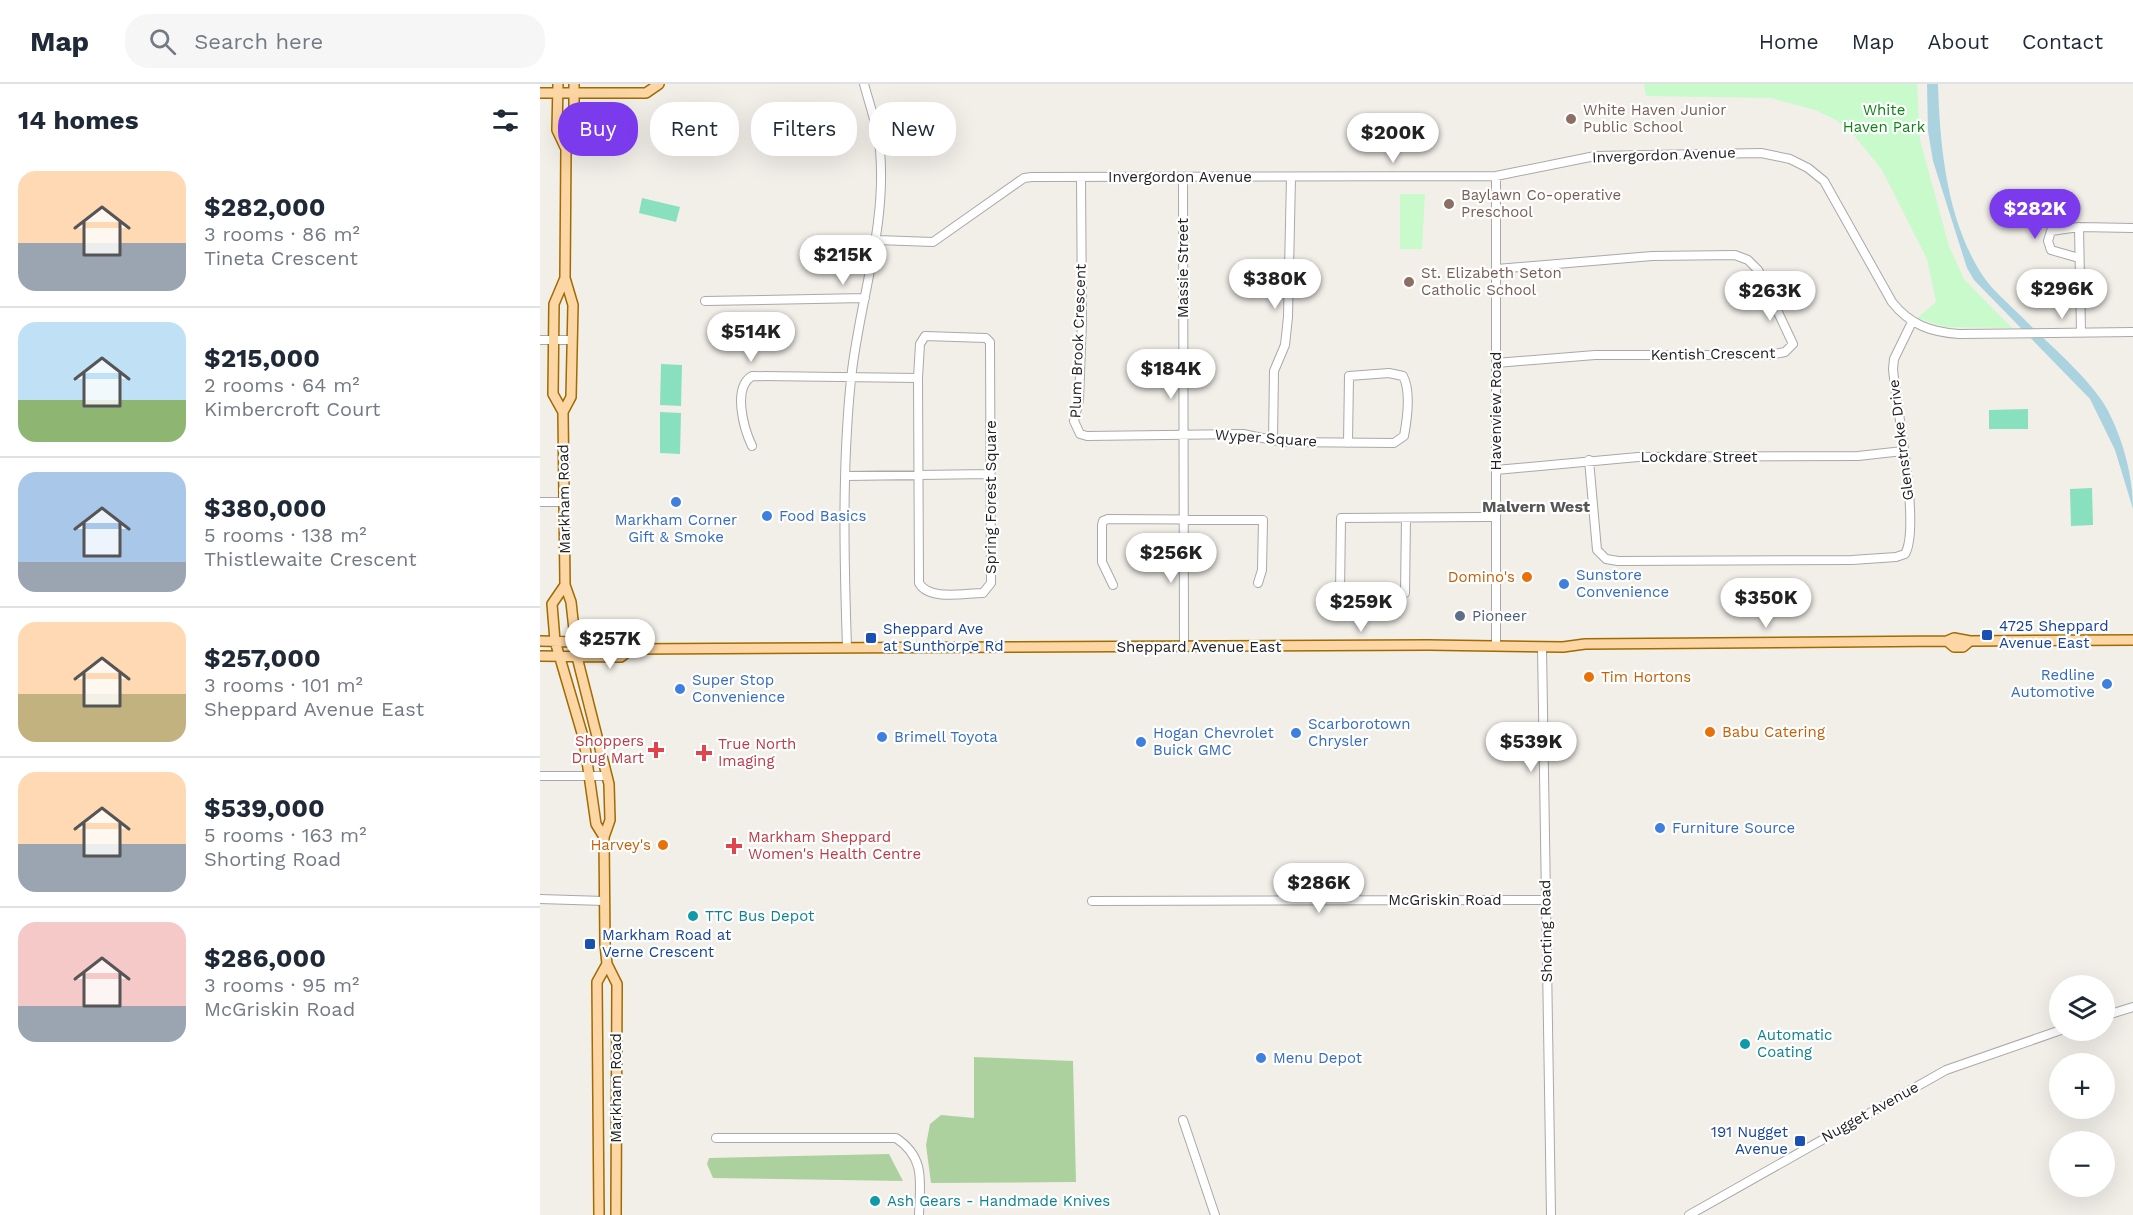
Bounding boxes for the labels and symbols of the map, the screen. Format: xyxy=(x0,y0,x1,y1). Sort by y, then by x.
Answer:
place label: White Haven Junior Public School xyxy=(1583,101,1726,136)
park label: White Haven Park xyxy=(1843,101,1926,136)
marker: White Haven Junior Public School xyxy=(1564,112,1578,126)
pin: $200K xyxy=(1351,113,1435,164)
street label: Invergordon Avenue xyxy=(1592,143,1736,167)
street label: Invergordon Avenue xyxy=(1108,168,1252,186)
place label: Baylawn Co-operative Preschool xyxy=(1461,186,1621,221)
pin: $282K xyxy=(1993,189,2077,240)
marker: Baylawn Co-operative Preschool xyxy=(1442,197,1456,211)
street label: Massie Street xyxy=(1174,217,1192,318)
pin: $215K xyxy=(801,235,885,286)
pin: $380K xyxy=(1233,259,1317,310)
street label: Plum Brook Crescent xyxy=(1066,263,1090,419)
place label: St. Elizabeth Seton Catholic School xyxy=(1421,264,1562,299)
pin: $296K xyxy=(2020,269,2104,320)
pin: $263K xyxy=(1728,271,1812,322)
marker: St. Elizabeth Seton Catholic School xyxy=(1402,275,1416,289)
pin: $514K xyxy=(709,312,793,363)
street label: Kentish Crescent xyxy=(1650,344,1776,364)
pin: $184K xyxy=(1129,349,1213,400)
street label: Havenview Road xyxy=(1487,352,1505,470)
street label: Glenstroke Drive xyxy=(1885,378,1917,502)
street label: Spring Forest Square xyxy=(982,420,1000,574)
street label: Wyper Square xyxy=(1214,425,1318,451)
street label: Markham Road xyxy=(554,444,574,554)
street label: Lockdare Street xyxy=(1640,448,1758,466)
marker: Markham Corner Gift & Smoke xyxy=(669,495,683,509)
district label: Malvern West xyxy=(1482,497,1590,516)
place label: Food Basics xyxy=(779,507,866,525)
marker: Food Basics xyxy=(760,509,774,523)
place label: Markham Corner Gift & Smoke xyxy=(615,511,737,546)
pin: $256K xyxy=(1129,533,1213,584)
place label: Sunstore Convenience xyxy=(1576,566,1669,601)
place label: Domino's xyxy=(1448,568,1515,586)
marker: Domino's xyxy=(1520,570,1534,584)
marker: Sunstore Convenience xyxy=(1557,577,1571,591)
pin: $350K xyxy=(1724,578,1808,629)
pin: $259K xyxy=(1319,582,1403,633)
place label: Pioneer xyxy=(1472,607,1527,625)
marker: Pioneer xyxy=(1453,609,1467,623)
place label: 4725 Sheppard Avenue East xyxy=(1999,617,2109,652)
pin: $257K xyxy=(568,619,652,670)
place label: Sheppard Ave at Sunthorpe Rd xyxy=(883,620,1004,655)
marker: 4725 Sheppard Avenue East xyxy=(1980,628,1994,642)
marker: Sheppard Ave at Sunthorpe Rd xyxy=(864,631,878,645)
street label: Sheppard Avenue East xyxy=(1116,638,1282,656)
place label: Redline Automotive xyxy=(2011,666,2095,701)
place label: Tim Hortons xyxy=(1601,668,1691,686)
marker: Tim Hortons xyxy=(1582,670,1596,684)
place label: Super Stop Convenience xyxy=(692,671,785,706)
marker: Redline Automotive xyxy=(2100,677,2114,691)
marker: Super Stop Convenience xyxy=(673,682,687,696)
place label: Scarborotown Chrysler xyxy=(1308,715,1411,750)
pin: $539K xyxy=(1489,722,1573,773)
place label: Babu Catering xyxy=(1722,723,1825,741)
place label: Hogan Chevrolet Buick GMC xyxy=(1153,724,1274,759)
marker: Babu Catering xyxy=(1703,725,1717,739)
marker: Scarborotown Chrysler xyxy=(1289,726,1303,740)
place label: Brimell Toyota xyxy=(894,728,998,746)
marker: Brimell Toyota xyxy=(875,730,889,744)
place label: Shoppers Drug Mart xyxy=(572,732,645,767)
place label: True North Imaging xyxy=(718,735,796,770)
marker: Hogan Chevrolet Buick GMC xyxy=(1134,735,1148,749)
marker: Shoppers Drug Mart xyxy=(649,743,663,757)
marker: True North Imaging xyxy=(695,744,713,762)
place label: Furniture Source xyxy=(1672,819,1795,837)
marker: Furniture Source xyxy=(1653,821,1667,835)
place label: Markham Sheppard Women's Health Centre xyxy=(748,828,921,863)
place label: Harvey's xyxy=(590,836,651,854)
marker: Markham Sheppard Women's Health Centre xyxy=(725,837,743,855)
marker: Harvey's xyxy=(656,838,670,852)
pin: $286K xyxy=(1277,863,1361,914)
street label: Shorting Road xyxy=(1536,879,1556,983)
street label: McGriskin Road xyxy=(1388,891,1502,909)
place label: TTC Bus Depot xyxy=(705,907,815,925)
marker: TTC Bus Depot xyxy=(686,909,700,923)
place label: Markham Road at Verne Crescent xyxy=(602,926,732,961)
marker: Markham Road at Verne Crescent xyxy=(583,937,597,951)
place label: Automatic Coating xyxy=(1757,1026,1832,1061)
street label: Markham Road xyxy=(607,1033,625,1143)
marker: Automatic Coating xyxy=(1738,1037,1752,1051)
place label: Menu Depot xyxy=(1273,1049,1363,1067)
marker: Menu Depot xyxy=(1254,1051,1268,1065)
street label: Nugget Avenue xyxy=(1818,1078,1922,1146)
place label: 191 Nugget Avenue xyxy=(1711,1123,1789,1158)
marker: 191 Nugget Avenue xyxy=(1793,1134,1807,1148)
place label: Ash Gears - Handmade Knives xyxy=(887,1192,1110,1210)
marker: Ash Gears - Handmade Knives xyxy=(868,1194,882,1208)

